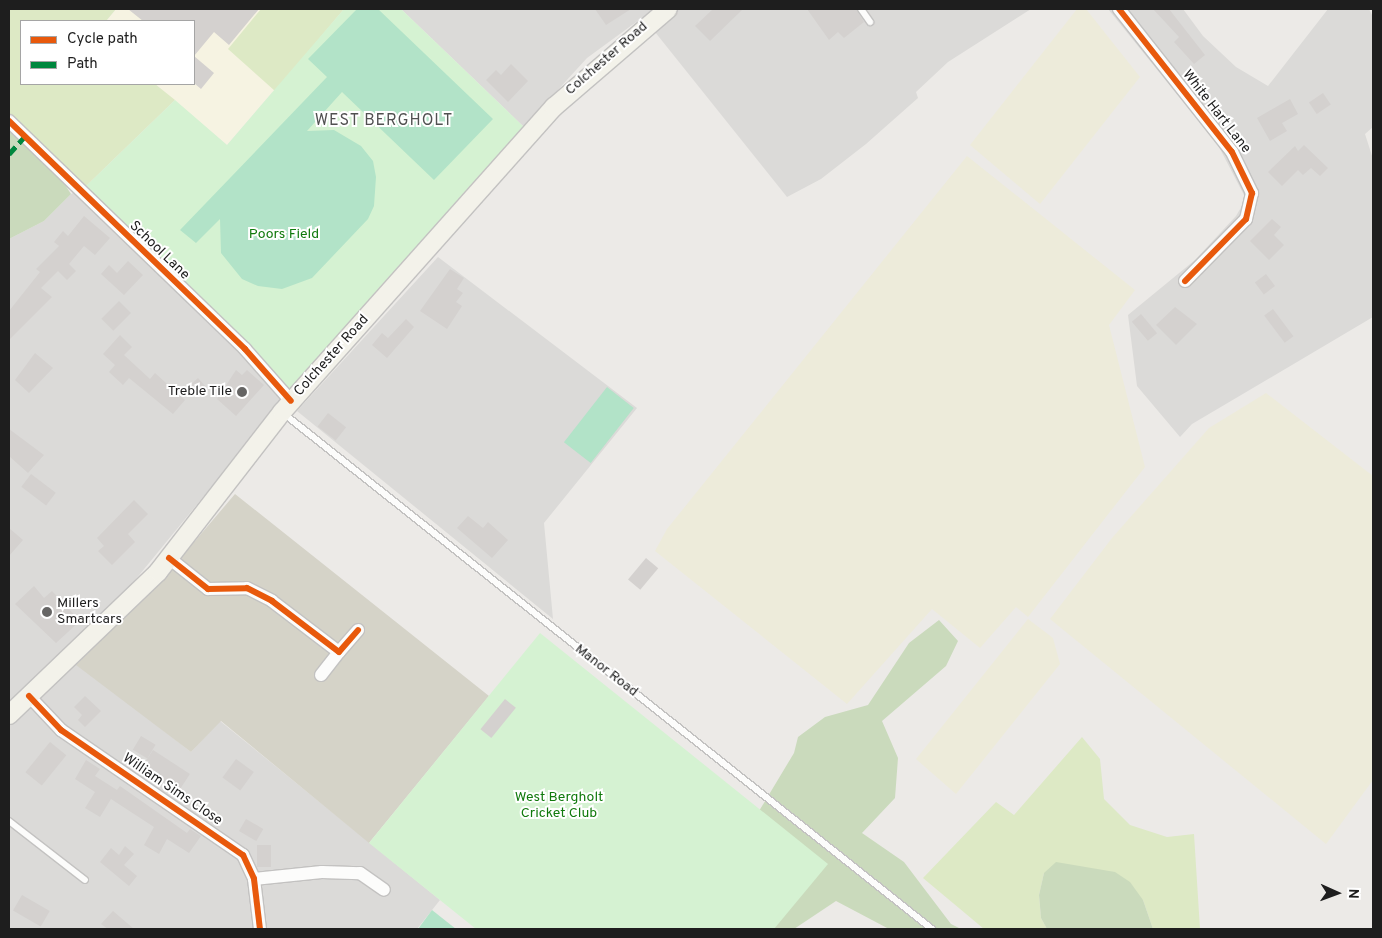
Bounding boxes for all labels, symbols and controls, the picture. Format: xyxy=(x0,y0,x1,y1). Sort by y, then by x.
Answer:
street label: Colchester Road xyxy=(562,19,652,99)
legend xyxy=(20,20,195,85)
text: Cycle path xyxy=(67,30,138,49)
text: Path xyxy=(67,55,98,74)
street label: White Hart Lane xyxy=(1178,67,1254,157)
district label: WEST BERGHOLT xyxy=(313,111,455,131)
street label: School Lane xyxy=(125,218,193,284)
park label: Poors Field xyxy=(249,227,319,243)
street label: Colchester Road xyxy=(291,312,373,400)
place label: Treble Tile xyxy=(167,384,232,400)
marker: Treble Tile xyxy=(236,386,248,398)
place label: Millers Smartcars xyxy=(57,596,122,628)
marker: Millers Smartcars xyxy=(41,606,53,618)
street label: Manor Road xyxy=(571,641,641,701)
street label: William Sims Close xyxy=(119,750,225,830)
park label: West Bergholt Cricket Club xyxy=(515,790,603,822)
north arrow xyxy=(1312,868,1362,918)
text: N xyxy=(1344,888,1361,899)

